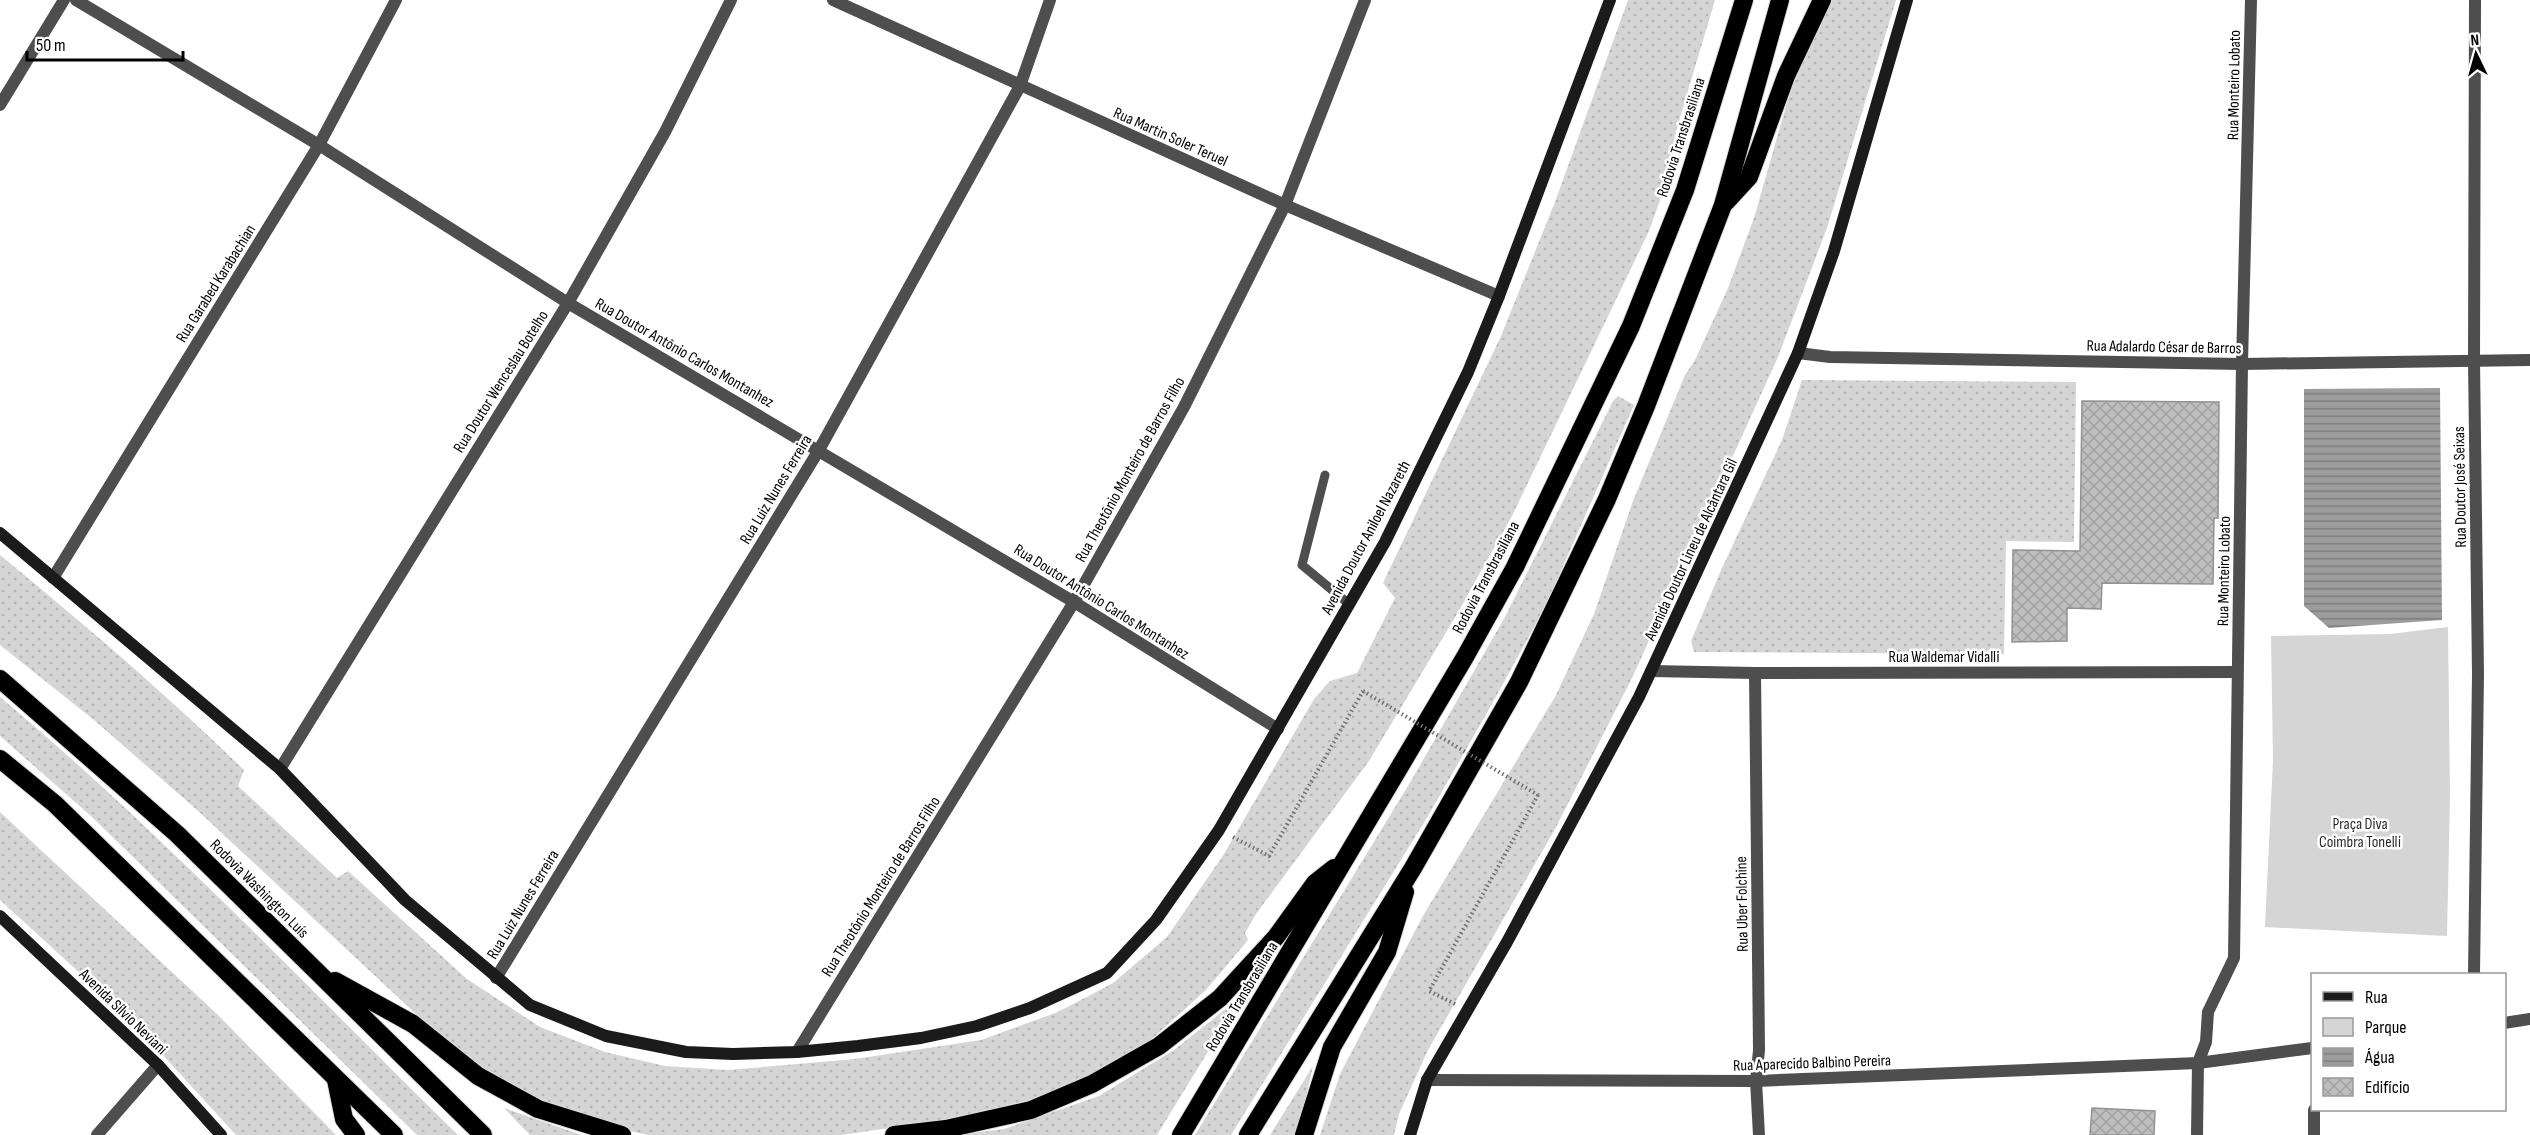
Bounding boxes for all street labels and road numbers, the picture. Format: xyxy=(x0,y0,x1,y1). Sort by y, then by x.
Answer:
street label: Rua Monteiro Lobato xyxy=(2224,30,2245,140)
street label: Rodovia Transbrasiliana xyxy=(1653,75,1710,200)
street label: Rua Martin Soler Teruel xyxy=(1110,104,1230,171)
street label: Rua Garabed Karabachian xyxy=(172,221,260,346)
street label: Rua Doutor Antônio Carlos Montanhez xyxy=(592,294,777,412)
street label: Rua Doutor Wenceslau Botelho xyxy=(450,307,553,456)
street label: Rua Adalardo César de Barros xyxy=(2086,337,2242,358)
street label: Rua Theotônio Monteiro de Barros Filho xyxy=(1071,374,1189,566)
street label: Rua Doutor José Seixas xyxy=(2450,426,2471,548)
street label: Rua Luiz Nunes Ferreira xyxy=(736,432,816,548)
street label: Avenida Doutor Lineu de Alcântara Gil xyxy=(1640,456,1742,644)
street label: Avenida Doutor Aniloel Nazareth xyxy=(1317,458,1415,619)
street label: Rua Monteiro Lobato xyxy=(2214,516,2235,626)
street label: Rodovia Transbrasiliana xyxy=(1449,518,1524,637)
street label: Rua Doutor Antônio Carlos Montanhez xyxy=(1010,540,1193,664)
street label: Rua Waldemar Vidalli xyxy=(1889,648,1999,667)
street label: Rua Theotônio Monteiro de Barros Filho xyxy=(818,793,945,980)
street label: Rodovia Washington Luís xyxy=(206,836,312,943)
street label: Rua Luiz Nunes Ferreira xyxy=(483,847,563,963)
street label: Rua Uber Folchine xyxy=(1732,856,1753,952)
street label: Rodovia Transbrasiliana xyxy=(1202,938,1283,1055)
street label: Avenida Sílvio Neviani xyxy=(74,965,171,1059)
street label: Rua Aparecido Balbino Pereira xyxy=(1733,1051,1891,1076)

